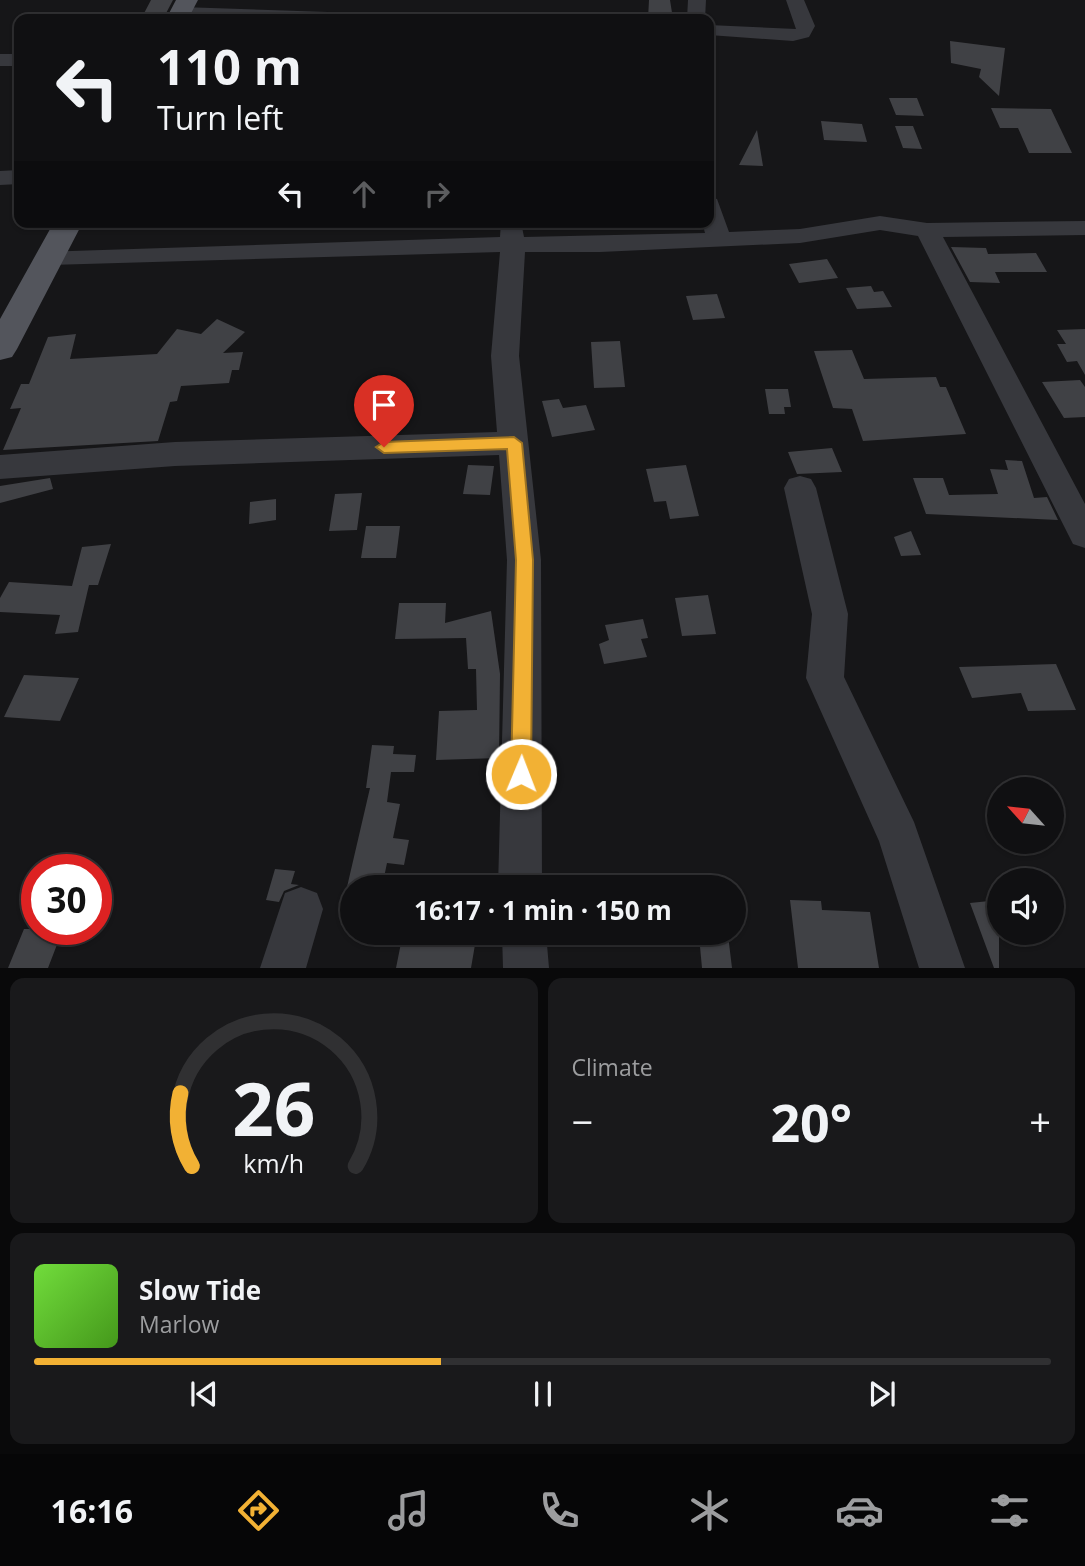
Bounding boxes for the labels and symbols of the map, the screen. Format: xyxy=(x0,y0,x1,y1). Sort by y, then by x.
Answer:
pin xyxy=(354,375,414,447)
position arrow xyxy=(484,737,558,811)
north arrow xyxy=(987,777,1064,854)
speed limit sign: 30 xyxy=(21,854,112,945)

